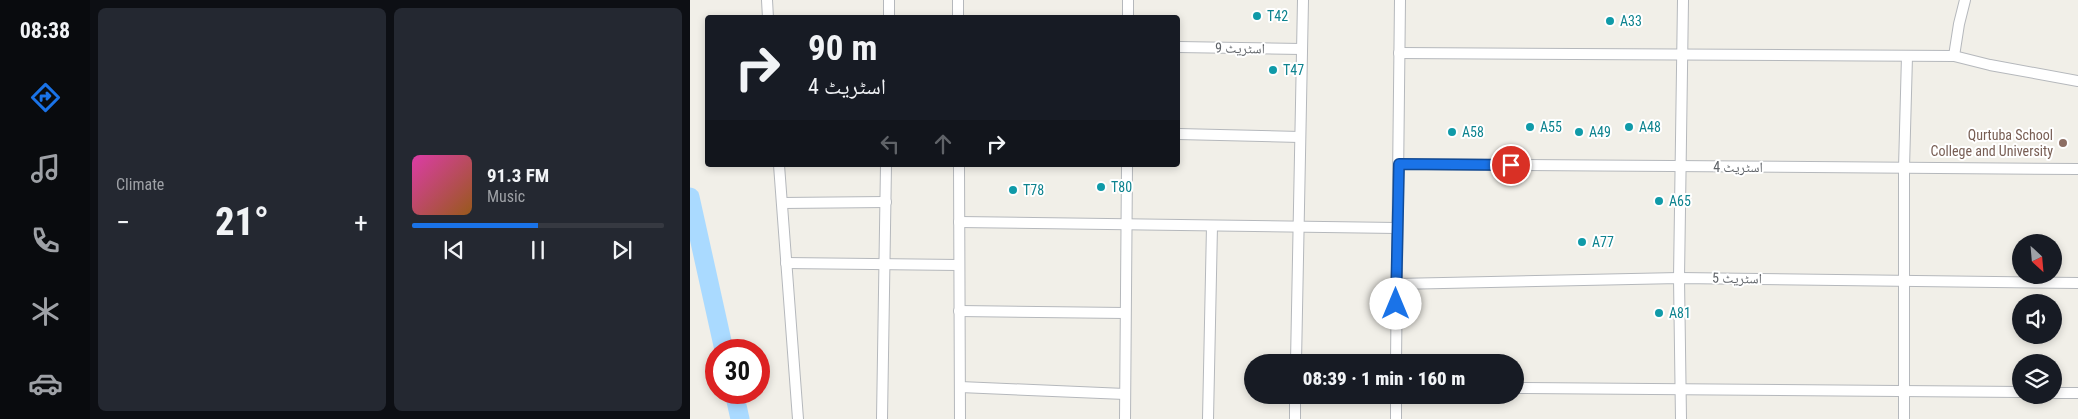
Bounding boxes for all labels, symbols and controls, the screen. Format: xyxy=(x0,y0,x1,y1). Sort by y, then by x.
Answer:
place label: T42 xyxy=(1267,8,1288,24)
marker: T42 xyxy=(1251,10,1263,22)
place label: A33 xyxy=(1620,13,1642,29)
marker: A33 xyxy=(1604,15,1616,27)
text: 08:38 xyxy=(20,18,70,43)
text: 90 m xyxy=(808,28,877,69)
icon: right xyxy=(725,35,790,100)
street label: اسٹریٹ 9 xyxy=(1215,40,1265,57)
place label: T47 xyxy=(1283,62,1304,78)
marker: T47 xyxy=(1267,64,1279,76)
text: اسٹریٹ 4 xyxy=(808,74,886,99)
icon: directions xyxy=(28,80,63,115)
place label: A55 xyxy=(1540,119,1562,135)
place label: A48 xyxy=(1639,119,1661,135)
marker: A55 xyxy=(1524,121,1536,133)
marker: A48 xyxy=(1623,121,1635,133)
place label: A58 xyxy=(1462,124,1484,140)
place label: A49 xyxy=(1589,124,1611,140)
marker: A58 xyxy=(1446,126,1458,138)
marker: A49 xyxy=(1573,126,1585,138)
place label: Qurtuba School College and University xyxy=(1931,127,2053,159)
icon: left xyxy=(876,130,904,158)
icon: ahead xyxy=(929,130,957,158)
icon: right xyxy=(982,130,1010,158)
marker: Qurtuba School College and University xyxy=(2057,137,2069,149)
pin xyxy=(1490,144,1532,186)
icon: music xyxy=(28,151,63,186)
icon: arrive xyxy=(1497,151,1525,179)
street label: اسٹریٹ 4 xyxy=(1713,159,1763,176)
text: 91.3 FM xyxy=(487,164,549,187)
text: Climate xyxy=(116,175,164,194)
place label: T80 xyxy=(1111,179,1132,195)
marker: T80 xyxy=(1095,181,1107,193)
place label: T78 xyxy=(1023,182,1044,198)
marker: T78 xyxy=(1007,184,1019,196)
text: Music xyxy=(487,187,525,206)
place label: A65 xyxy=(1669,193,1691,209)
marker: A65 xyxy=(1653,195,1665,207)
text: 21° xyxy=(215,200,269,244)
text: − xyxy=(116,206,130,239)
text: + xyxy=(354,206,368,239)
icon: phone xyxy=(28,223,63,258)
place label: A77 xyxy=(1592,234,1614,250)
north arrow xyxy=(2012,234,2062,284)
map controls xyxy=(2012,234,2062,404)
icon: previous xyxy=(440,236,468,264)
icon: pause xyxy=(524,236,552,264)
icon: next xyxy=(608,236,636,264)
marker: A77 xyxy=(1576,236,1588,248)
street label: اسٹریٹ 5 xyxy=(1712,270,1762,287)
position arrow xyxy=(1369,277,1421,329)
icon: climate xyxy=(28,294,63,329)
button: sound xyxy=(2012,294,2062,344)
place label: A81 xyxy=(1669,305,1691,321)
marker: A81 xyxy=(1653,307,1665,319)
speed limit sign: 30 xyxy=(705,339,770,404)
button: layers xyxy=(2012,354,2062,404)
icon: car xyxy=(28,366,63,401)
text: 08:39 · 1 min · 160 m xyxy=(1303,367,1465,390)

